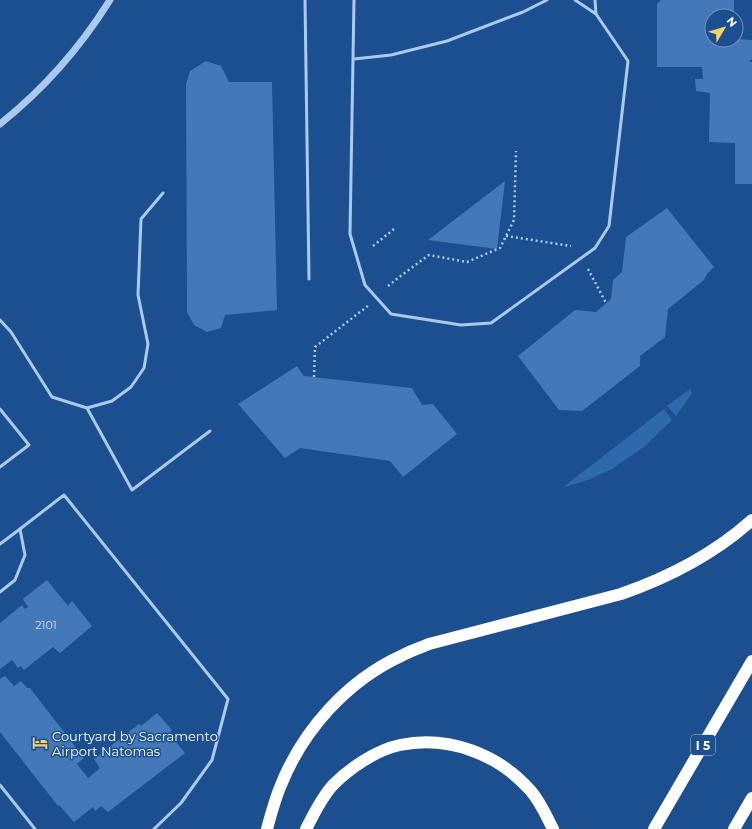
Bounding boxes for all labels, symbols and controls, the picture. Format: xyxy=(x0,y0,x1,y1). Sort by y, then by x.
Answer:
north arrow xyxy=(704,8,744,48)
text: N xyxy=(724,14,740,30)
house number: 2101 xyxy=(35,618,57,632)
place label: Courtyard by Sacramento Airport Natomas xyxy=(52,728,218,759)
hotel icon: Courtyard by Sacramento Airport Natomas xyxy=(31,734,49,752)
road number: I 5 xyxy=(691,735,715,755)

